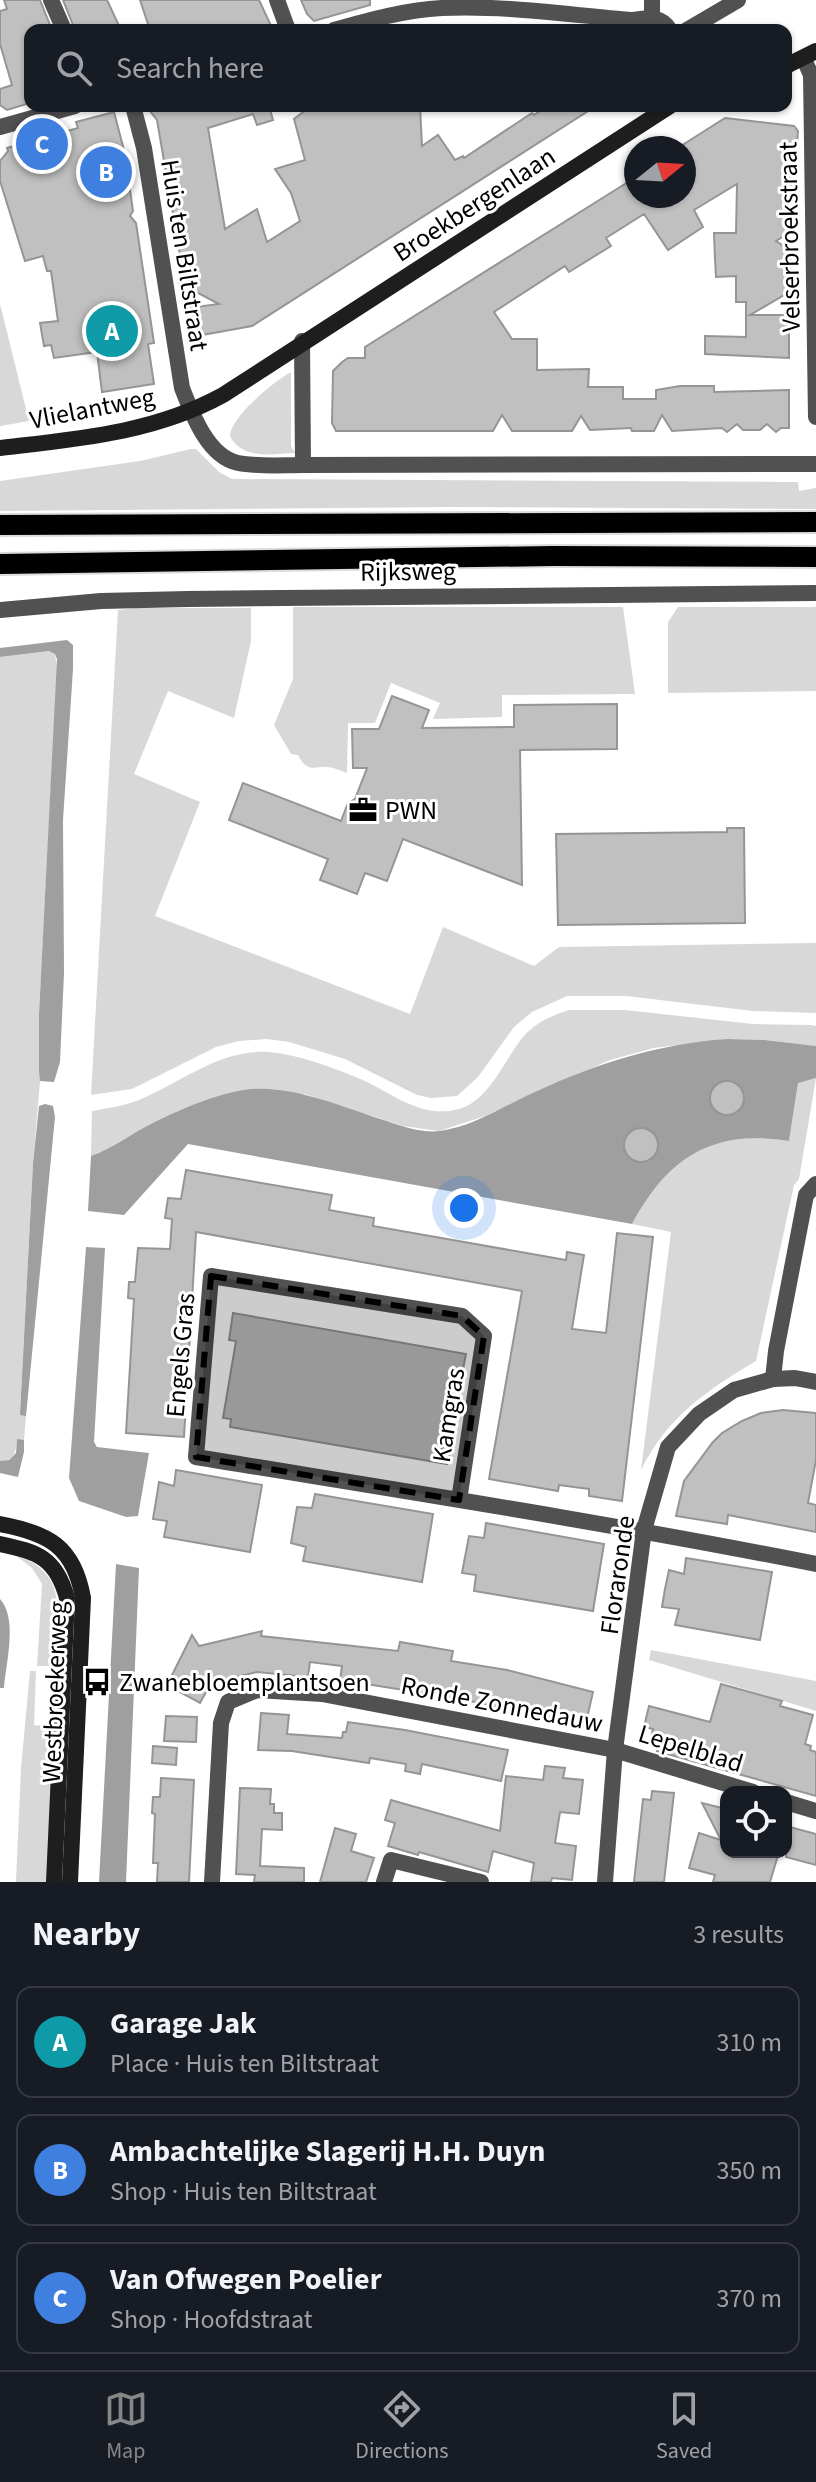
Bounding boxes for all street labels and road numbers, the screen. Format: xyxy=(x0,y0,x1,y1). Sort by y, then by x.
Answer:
street label: Broekbergenlaan xyxy=(386,138,563,271)
street label: Velserbroekstraat xyxy=(769,141,810,333)
street label: Huis ten Biltstraat xyxy=(151,157,218,354)
street label: Vlielantweg xyxy=(27,378,158,439)
street label: Rijksweg xyxy=(360,552,456,591)
street label: Engels Gras xyxy=(157,1291,204,1419)
street label: Kamgras xyxy=(423,1365,474,1465)
street label: Floraronde xyxy=(591,1513,644,1637)
street label: Westbroekerweg xyxy=(33,1601,76,1783)
street label: Ronde Zonnedauw xyxy=(398,1667,606,1742)
street label: Lepelblad xyxy=(634,1715,748,1782)

